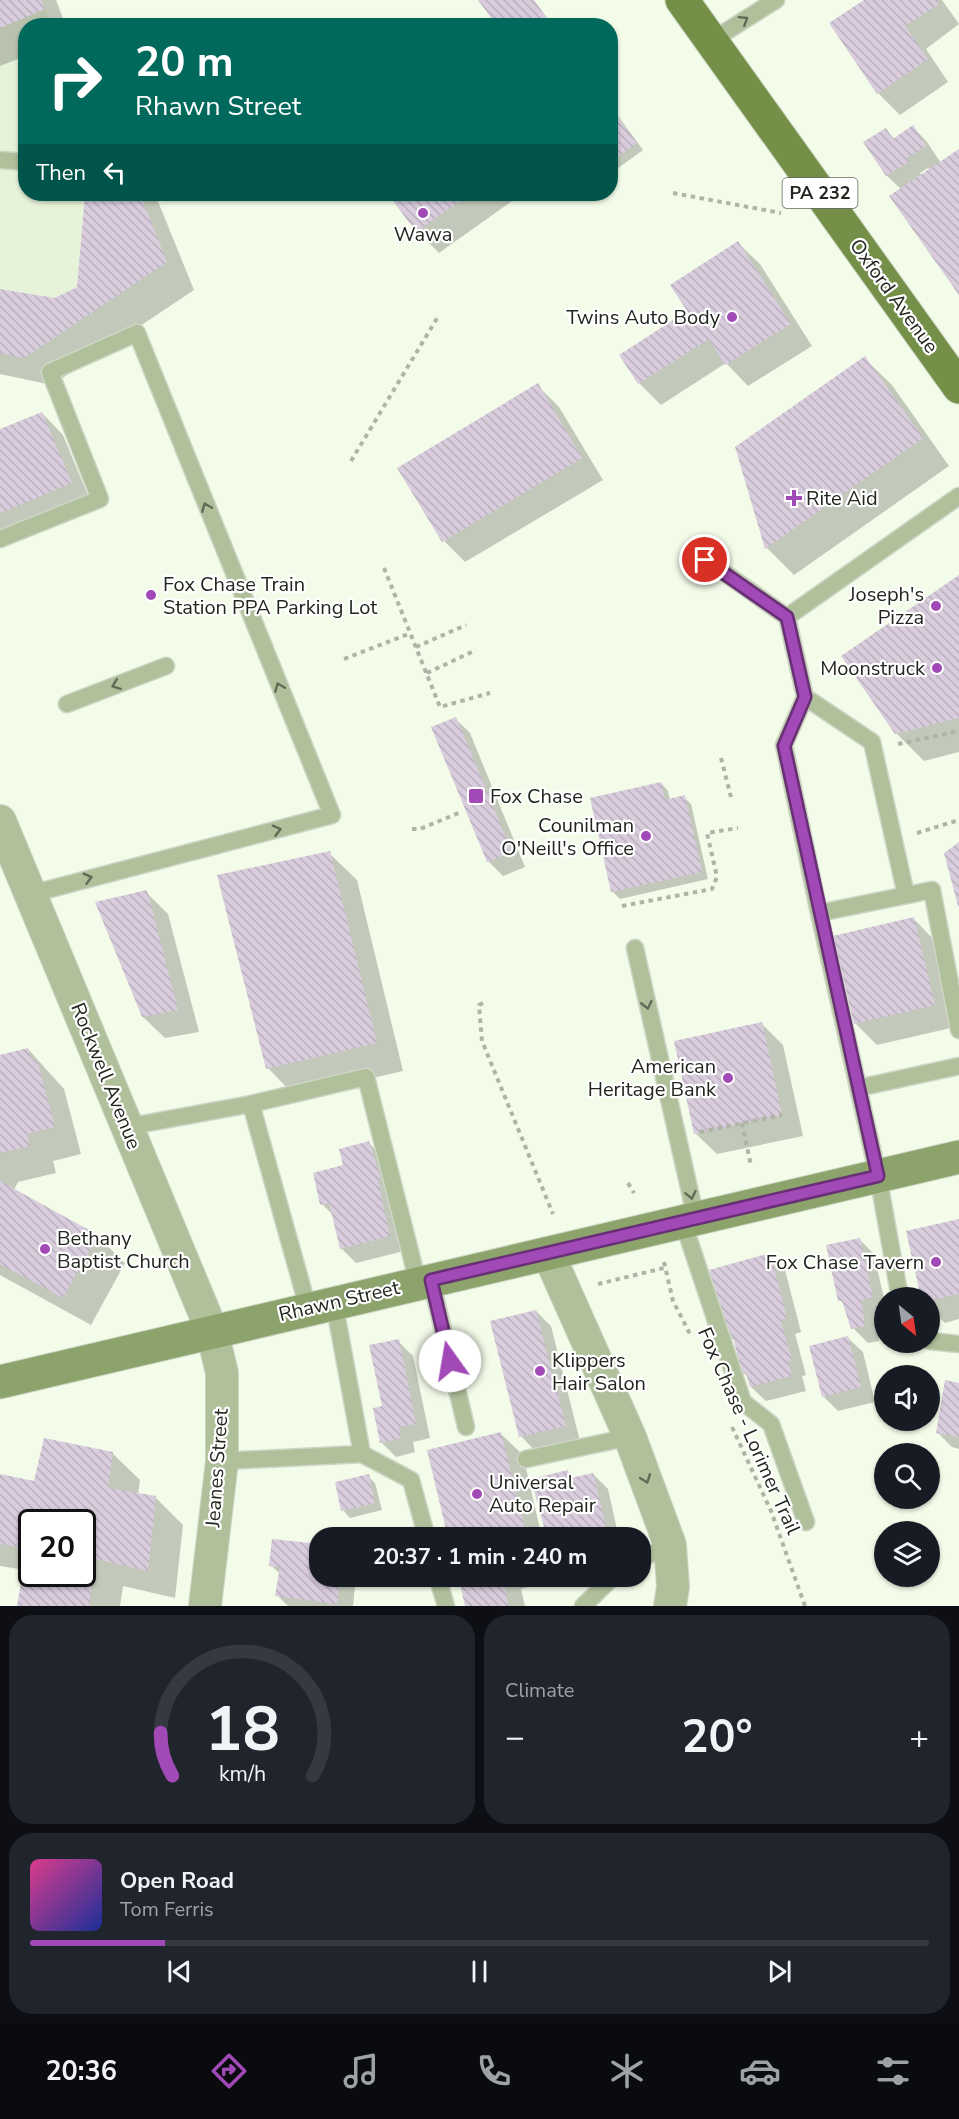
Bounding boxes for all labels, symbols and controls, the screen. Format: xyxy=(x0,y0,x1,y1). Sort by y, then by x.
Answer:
one-way arrow xyxy=(738,16,748,28)
text: 20 m xyxy=(135,34,234,91)
icon: right xyxy=(36,42,114,120)
text: Rhawn Street xyxy=(135,88,301,125)
icon: left xyxy=(98,156,131,189)
text: Then xyxy=(36,158,86,188)
road number: PA 232 xyxy=(782,178,858,208)
marker: Wawa xyxy=(416,206,430,220)
place label: Wawa xyxy=(394,221,452,248)
street label: Oxford Avenue xyxy=(843,233,945,359)
place label: Twins Auto Body xyxy=(566,304,721,331)
marker: Twins Auto Body xyxy=(725,310,739,324)
place label: Rite Aid xyxy=(806,485,878,512)
marker: Rite Aid xyxy=(787,491,801,505)
one-way arrow xyxy=(201,502,214,512)
pin xyxy=(679,534,730,585)
icon: arrive xyxy=(688,543,721,576)
place label: Fox Chase Train Station PPA Parking Lot xyxy=(163,571,378,621)
place label: Joseph's Pizza xyxy=(848,581,924,631)
marker: Fox Chase Train Station PPA Parking Lot xyxy=(144,588,158,602)
marker: Joseph's Pizza xyxy=(929,599,943,613)
place label: Moonstruck xyxy=(820,655,926,682)
marker: Moonstruck xyxy=(930,661,944,675)
one-way arrow xyxy=(111,678,122,690)
one-way arrow xyxy=(274,683,287,693)
place label: Fox Chase xyxy=(490,783,583,810)
marker: Fox Chase xyxy=(467,787,485,805)
place label: Counilman O'Neill's Office xyxy=(501,812,634,862)
one-way arrow xyxy=(271,824,281,837)
marker: Counilman O'Neill's Office xyxy=(639,829,653,843)
one-way arrow xyxy=(83,873,93,886)
street label: Rockwell Avenue xyxy=(64,999,148,1153)
one-way arrow xyxy=(640,1000,653,1010)
place label: American Heritage Bank xyxy=(588,1053,717,1103)
marker: American Heritage Bank xyxy=(721,1071,735,1085)
one-way arrow xyxy=(684,1190,697,1200)
place label: Bethany Baptist Church xyxy=(57,1225,190,1275)
marker: Bethany Baptist Church xyxy=(38,1242,52,1256)
place label: Fox Chase Tavern xyxy=(766,1249,924,1276)
marker: Fox Chase Tavern xyxy=(929,1255,943,1269)
street label: Rhawn Street xyxy=(276,1274,403,1328)
north arrow xyxy=(874,1287,940,1353)
map controls xyxy=(874,1287,940,1587)
street label: Fox Chase - Lorimer Trail xyxy=(691,1323,807,1539)
position arrow xyxy=(418,1329,482,1393)
place label: Klippers Hair Salon xyxy=(552,1347,646,1397)
marker: Klippers Hair Salon xyxy=(533,1364,547,1378)
button: sound xyxy=(874,1365,940,1431)
street label: Jeanes Street xyxy=(199,1407,235,1529)
button: search xyxy=(874,1443,940,1509)
place label: Universal Auto Repair xyxy=(489,1469,596,1519)
one-way arrow xyxy=(638,1473,651,1484)
marker: Universal Auto Repair xyxy=(470,1487,484,1501)
speed limit sign: 20 xyxy=(18,1509,96,1587)
button: layers xyxy=(874,1521,940,1587)
text: 20:37 · 1 min · 240 m xyxy=(373,1542,587,1572)
text: Climate xyxy=(505,1677,574,1704)
text: 18 xyxy=(205,1687,279,1772)
text: 20° xyxy=(681,1707,753,1768)
text: − xyxy=(505,1715,525,1760)
text: + xyxy=(909,1715,929,1760)
text: km/h xyxy=(218,1760,266,1790)
text: Open Road xyxy=(120,1866,234,1896)
text: Tom Ferris xyxy=(120,1896,214,1923)
icon: previous xyxy=(163,1955,196,1988)
icon: pause xyxy=(463,1955,496,1988)
icon: next xyxy=(763,1955,796,1988)
icon: directions xyxy=(208,2050,250,2092)
icon: music xyxy=(340,2050,382,2092)
icon: phone xyxy=(473,2050,515,2092)
icon: climate xyxy=(606,2050,648,2092)
icon: car xyxy=(739,2050,781,2092)
icon: filters xyxy=(872,2050,914,2092)
text: 20:36 xyxy=(45,2053,117,2090)

